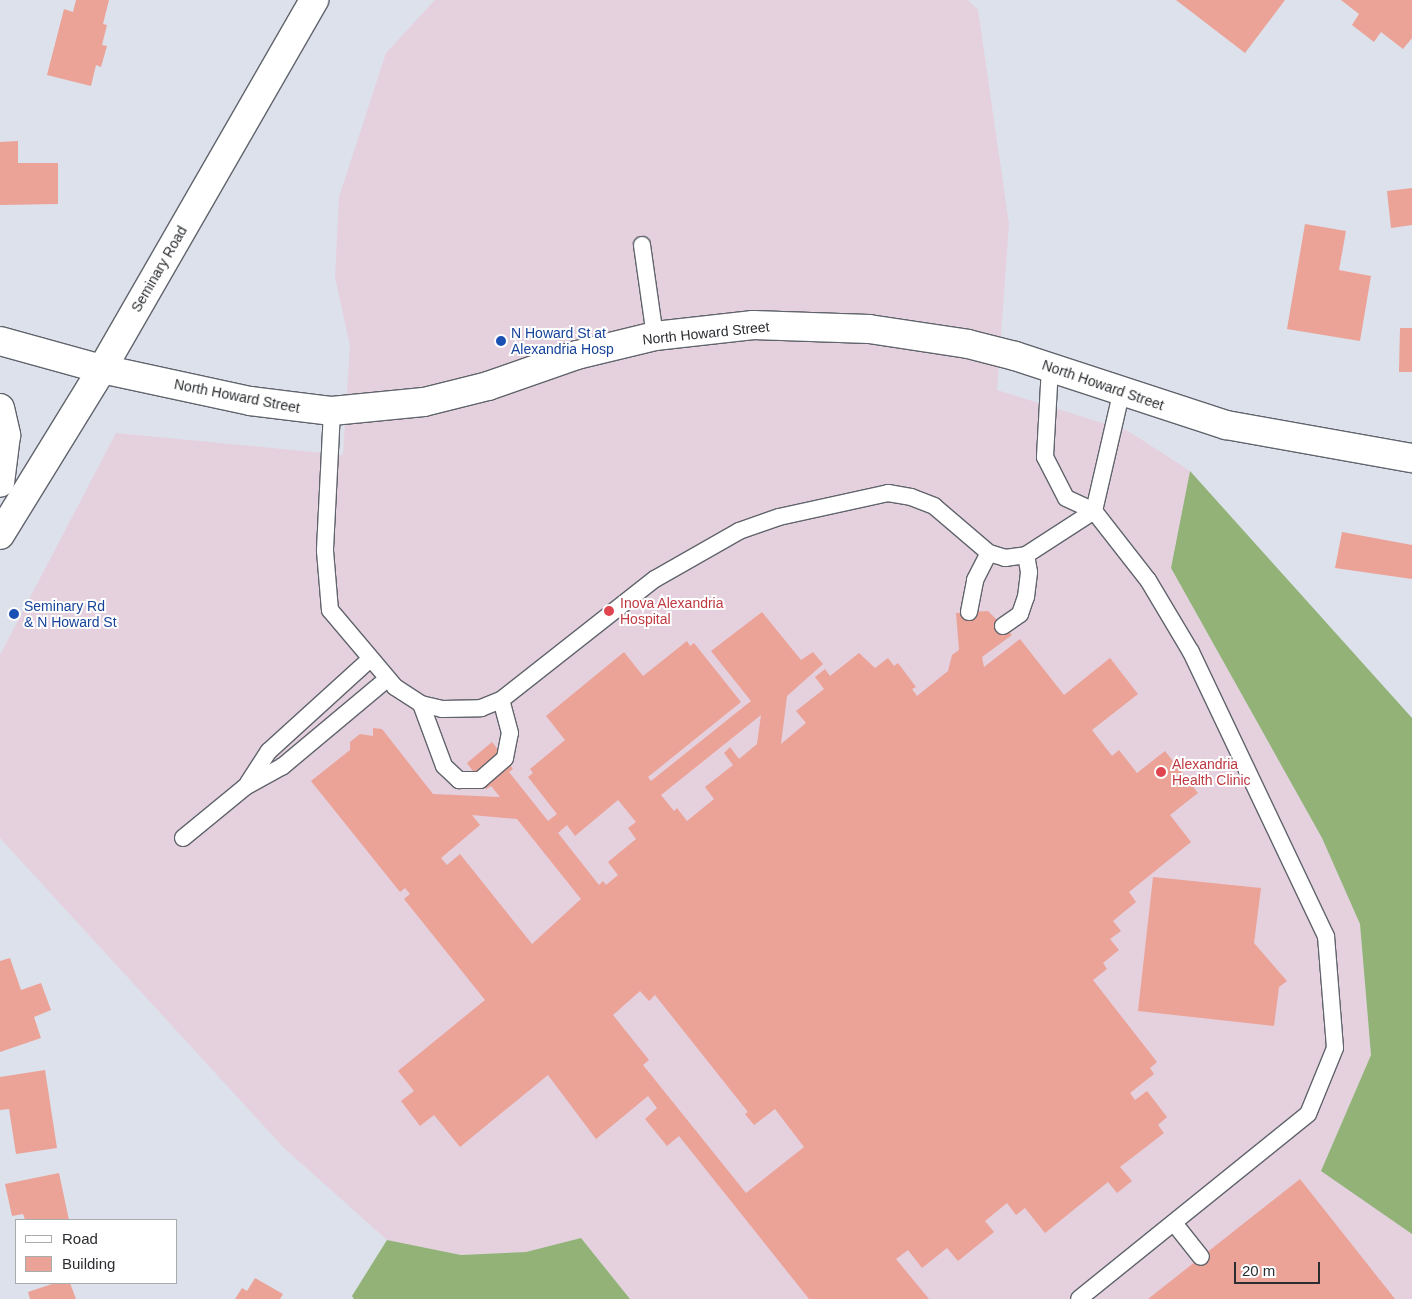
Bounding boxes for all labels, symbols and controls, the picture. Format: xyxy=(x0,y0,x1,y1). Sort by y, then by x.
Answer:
street label: Seminary Road xyxy=(128,223,190,315)
street label: North Howard Street xyxy=(642,318,770,348)
place label: N Howard St at Alexandria Hosp xyxy=(511,325,614,358)
marker: N Howard St at Alexandria Hosp xyxy=(495,335,507,347)
street label: North Howard Street xyxy=(1040,356,1166,414)
street label: North Howard Street xyxy=(173,376,301,416)
place label: Inova Alexandria Hospital xyxy=(620,595,724,628)
place label: Seminary Rd & N Howard St xyxy=(24,598,117,630)
marker: Inova Alexandria Hospital xyxy=(602,604,616,618)
marker: Seminary Rd & N Howard St xyxy=(8,608,20,620)
place label: Alexandria Health Clinic xyxy=(1172,756,1251,789)
marker: Alexandria Health Clinic xyxy=(1154,765,1168,779)
legend xyxy=(15,1219,178,1284)
text: Road xyxy=(62,1230,98,1247)
scale bar xyxy=(1237,1252,1323,1284)
text: Building xyxy=(62,1255,115,1272)
text: 20 m xyxy=(1242,1262,1275,1279)

